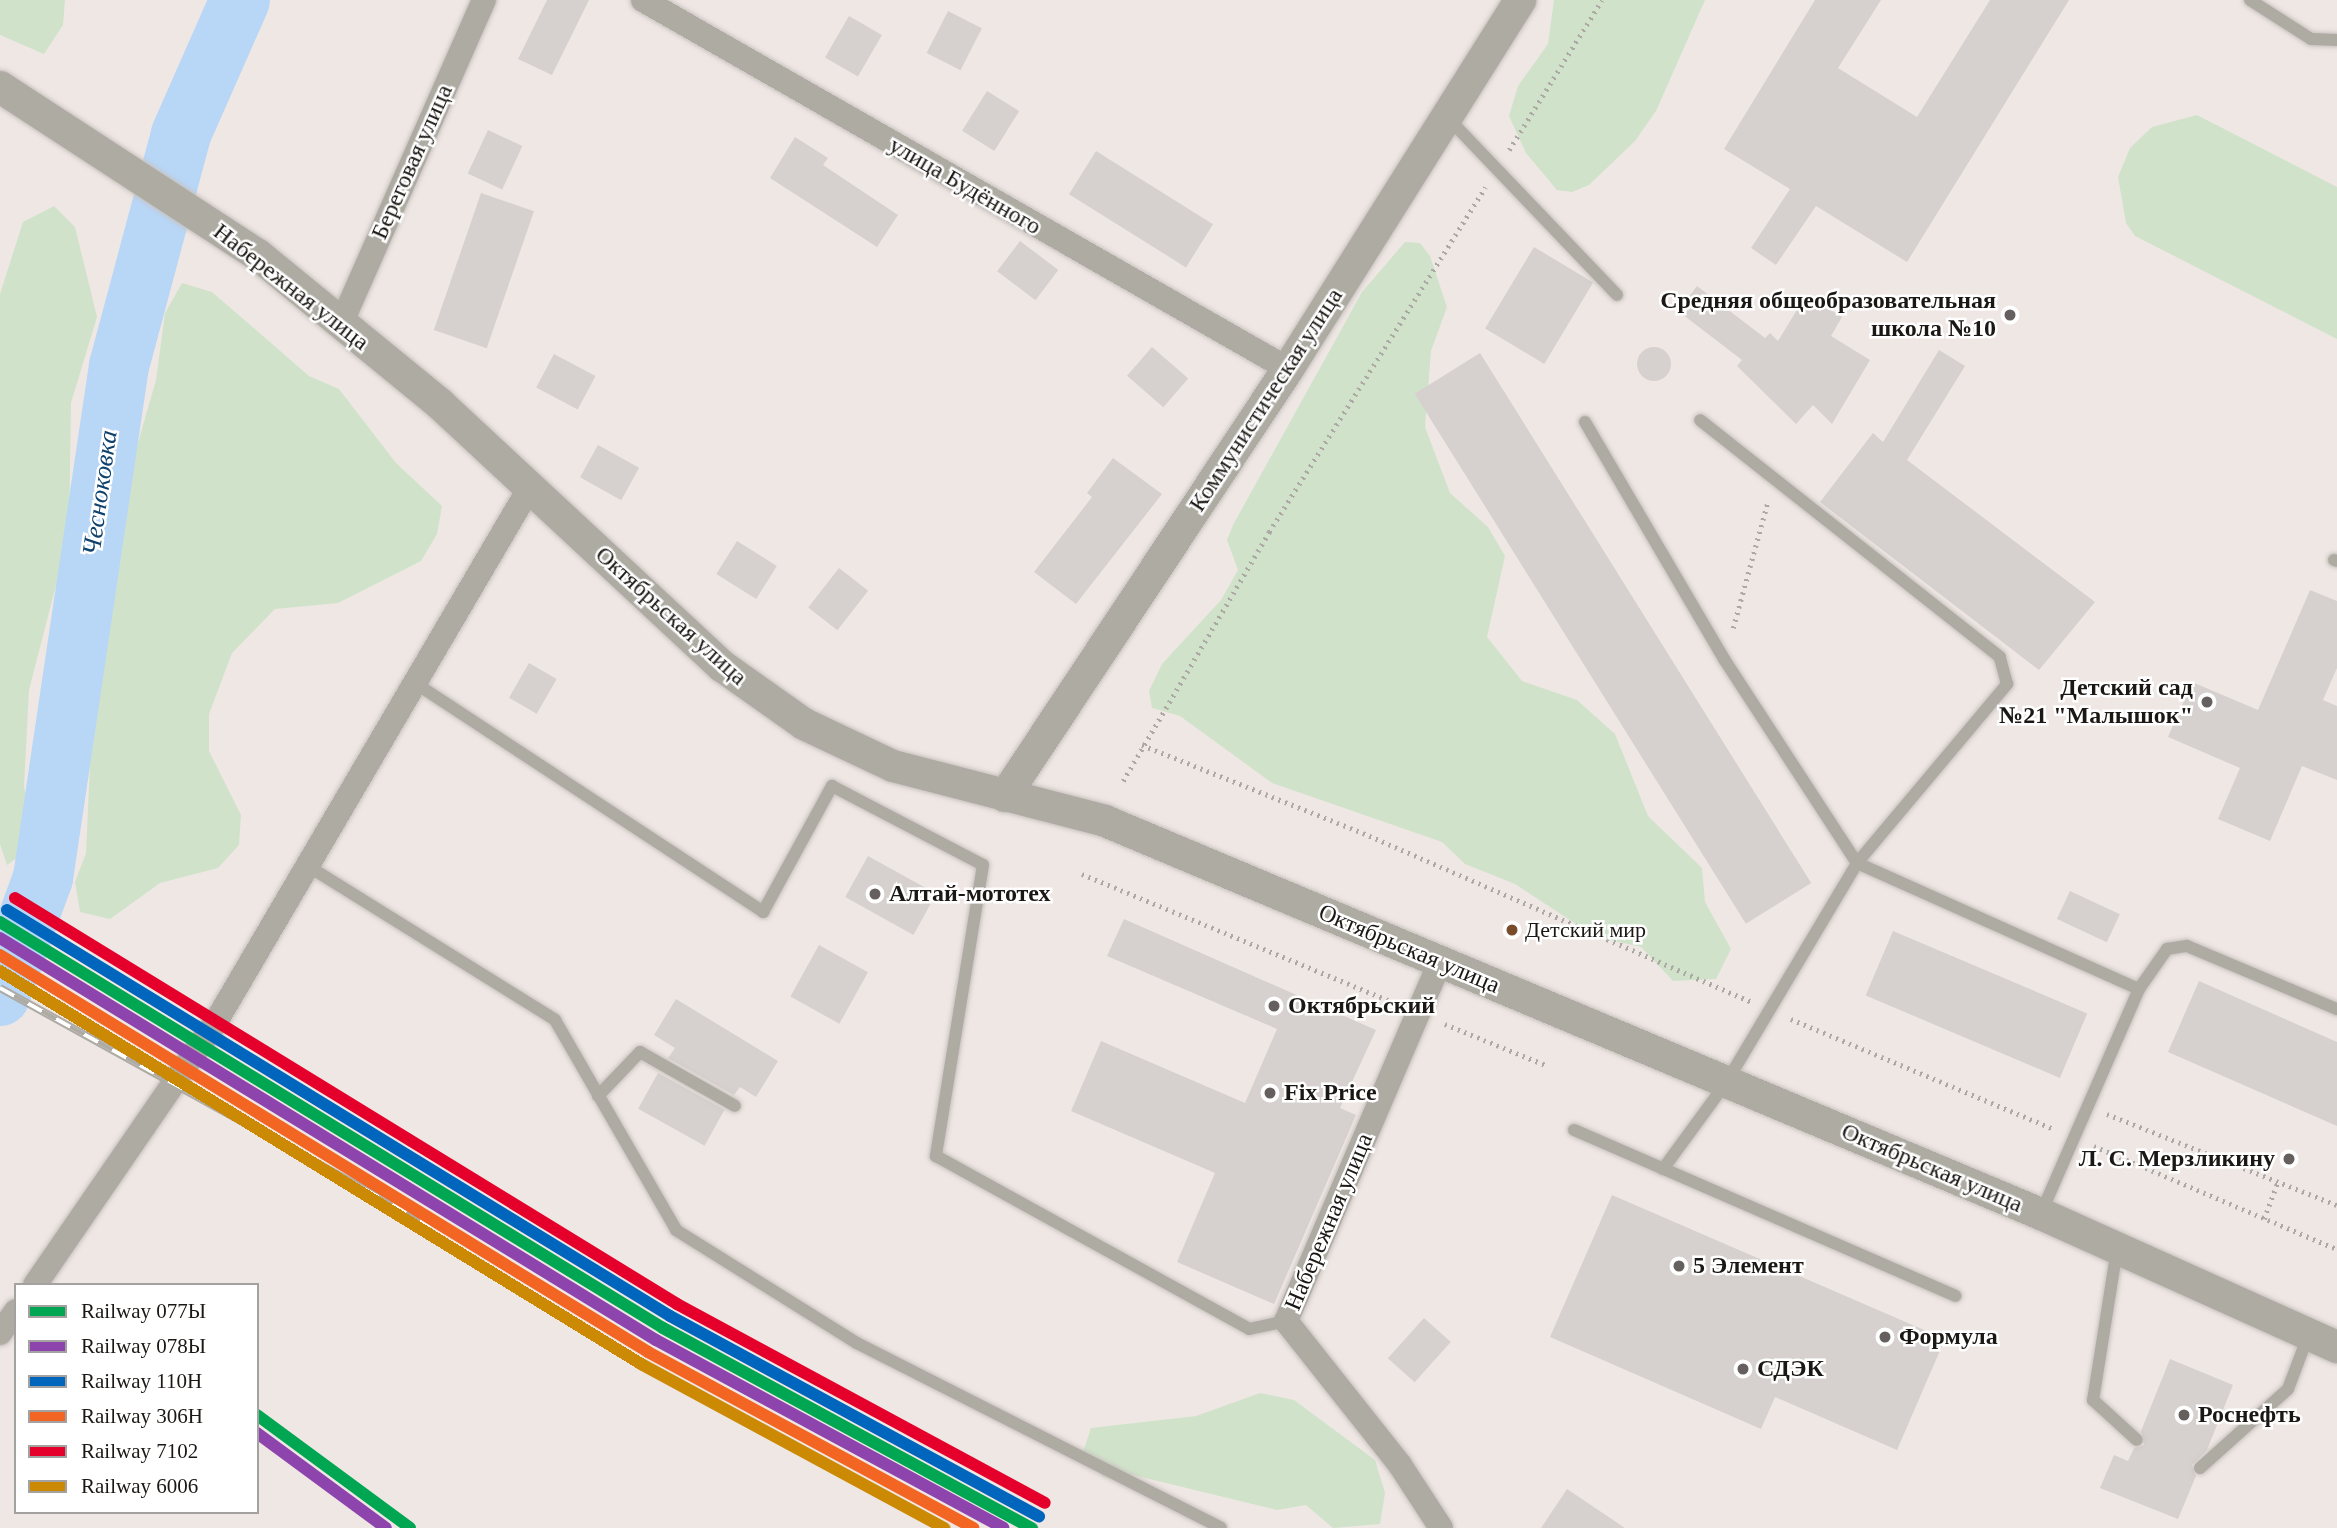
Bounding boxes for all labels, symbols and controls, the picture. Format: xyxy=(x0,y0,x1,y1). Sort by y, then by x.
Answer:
street label: Береговая улица xyxy=(365,80,459,244)
street label: улица Будённого xyxy=(884,131,1046,241)
street label: Набережная улица xyxy=(207,217,375,357)
street label: Коммунистическая улица xyxy=(1183,283,1349,517)
place label: Средняя общеобразовательная школа №10 xyxy=(1660,287,1996,343)
marker: Средняя общеобразовательная школа №10 xyxy=(2002,307,2018,323)
water label: Чесноковка xyxy=(76,428,124,558)
street label: Октябрьская улица xyxy=(589,540,753,692)
place label: Детский сад №21 "Малышок" xyxy=(1999,674,2193,730)
marker: Детский сад №21 "Малышок" xyxy=(2199,694,2215,710)
place label: Алтай-мототех xyxy=(889,880,1051,908)
marker: Алтай-мототех xyxy=(867,886,883,902)
street label: Октябрьская улица xyxy=(1314,898,1504,1000)
place label: Детский мир xyxy=(1525,917,1646,943)
marker: Детский мир xyxy=(1505,923,1519,937)
place label: Октябрьский xyxy=(1288,992,1435,1020)
marker: Октябрьский xyxy=(1266,998,1282,1014)
place label: Fix Price xyxy=(1284,1079,1377,1107)
marker: Fix Price xyxy=(1262,1085,1278,1101)
street label: Октябрьская улица xyxy=(1837,1117,2027,1219)
street label: Набережная улица xyxy=(1279,1129,1379,1315)
place label: Л. С. Мерзликину xyxy=(2079,1145,2275,1173)
marker: Л. С. Мерзликину xyxy=(2281,1151,2297,1167)
place label: 5 Элемент xyxy=(1693,1252,1804,1280)
marker: 5 Элемент xyxy=(1671,1258,1687,1274)
legend xyxy=(14,1283,259,1514)
text: Railway 077Ы xyxy=(81,1299,206,1323)
place label: Формула xyxy=(1899,1323,1998,1351)
marker: Формула xyxy=(1877,1329,1893,1345)
text: Railway 078Ы xyxy=(81,1334,206,1358)
place label: СДЭК xyxy=(1757,1355,1824,1383)
marker: СДЭК xyxy=(1735,1361,1751,1377)
text: Railway 110Н xyxy=(81,1369,202,1393)
place label: Роснефть xyxy=(2198,1401,2301,1429)
text: Railway 306Н xyxy=(81,1404,203,1428)
marker: Роснефть xyxy=(2176,1407,2192,1423)
text: Railway 7102 xyxy=(81,1439,198,1463)
text: Railway 6006 xyxy=(81,1474,198,1498)

